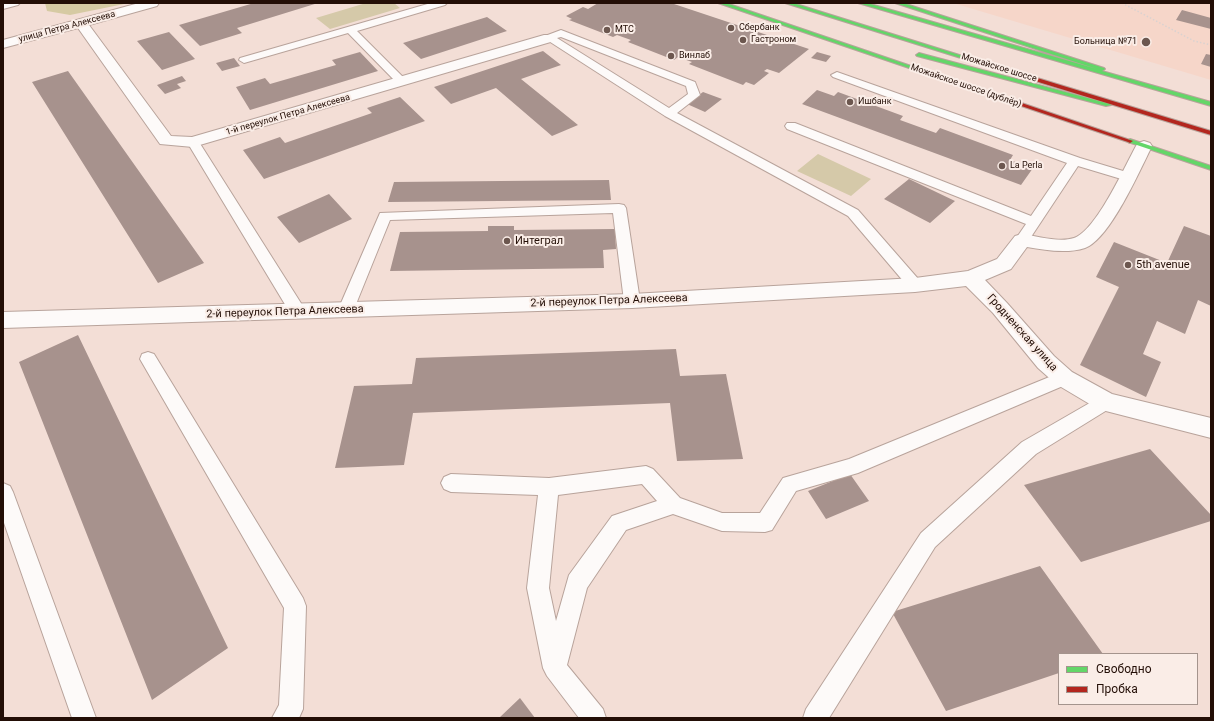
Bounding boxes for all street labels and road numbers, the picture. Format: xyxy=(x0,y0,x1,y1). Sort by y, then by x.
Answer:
street label: улица Петра Алексеева xyxy=(17,9,117,45)
street label: Можайское шоссе xyxy=(960,51,1038,85)
street label: Можайское шоссе (дублёр) xyxy=(909,62,1023,110)
street label: 1-й переулок Петра Алексеева xyxy=(225,92,351,138)
street label: 2-й переулок Петра Алексеева xyxy=(530,292,688,310)
street label: Гродненская улица xyxy=(984,292,1060,374)
street label: 2-й переулок Петра Алексеева xyxy=(206,303,364,321)

